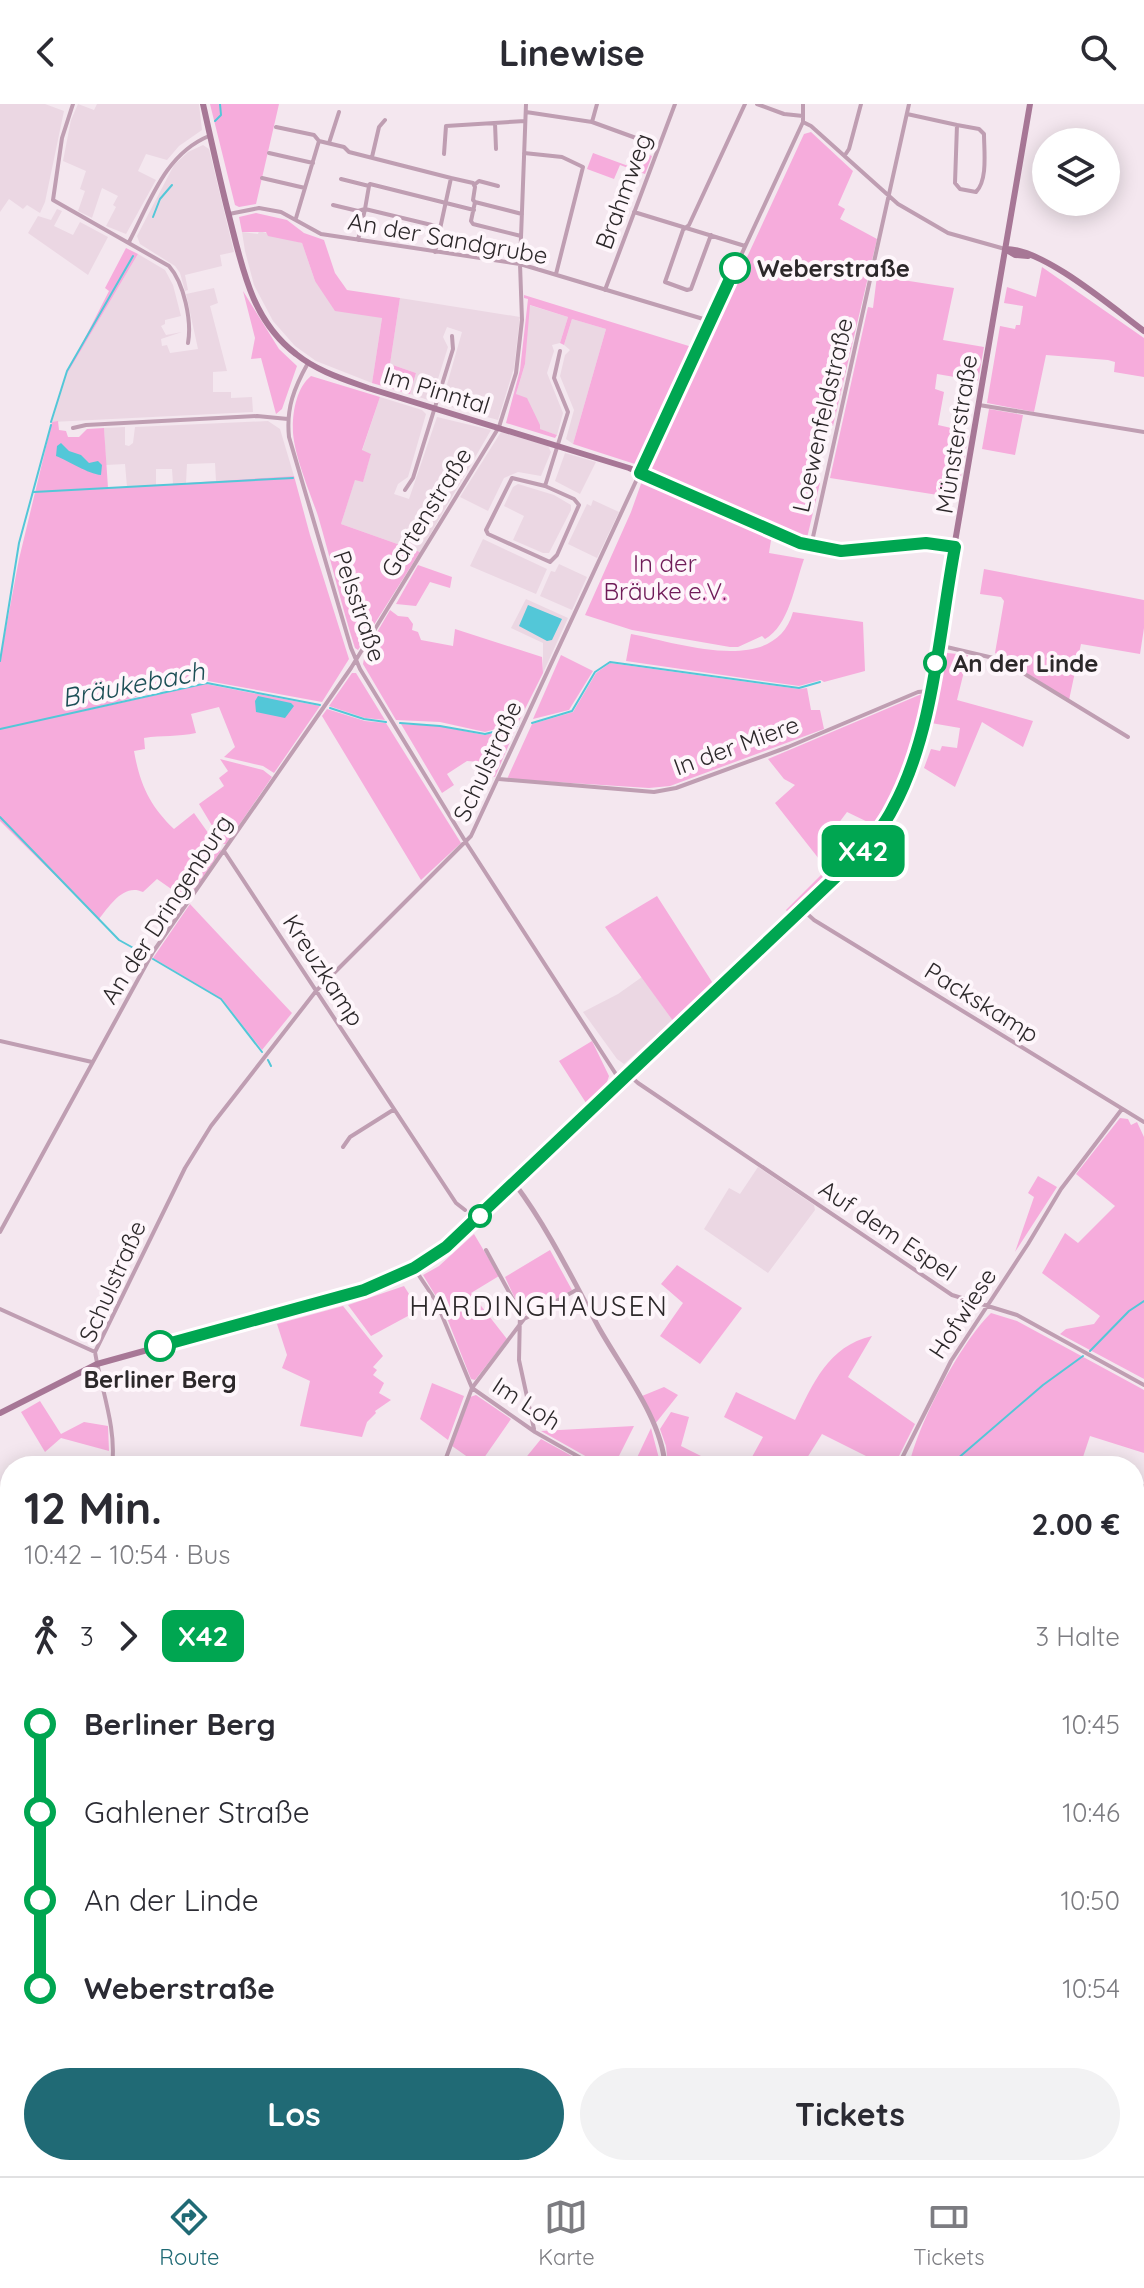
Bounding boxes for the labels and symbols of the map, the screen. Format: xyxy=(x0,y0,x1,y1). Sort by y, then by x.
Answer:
street label: Brahmweg xyxy=(588,129,658,253)
street label: An der Sandgrube xyxy=(346,206,550,270)
marker: Weberstraße xyxy=(720,253,750,283)
place label: Weberstraße xyxy=(757,253,910,283)
street label: Loewenfeldstraße xyxy=(785,315,859,515)
street label: Münsterstraße xyxy=(929,352,983,516)
street label: Im Pinntal xyxy=(380,360,494,420)
street label: Gartenstraße xyxy=(374,442,478,582)
street label: Pelsstraße xyxy=(327,547,393,665)
park label: In der Bräuke e.V. xyxy=(603,548,727,606)
place label: An der Linde xyxy=(953,648,1098,678)
marker: An der Linde xyxy=(924,652,946,674)
water label: Bräukebach xyxy=(59,654,208,714)
street label: Schulstraße xyxy=(446,696,528,826)
street label: In der Miere xyxy=(669,708,803,782)
street label: An der Dringenburg xyxy=(94,809,238,1009)
line badge: X42 xyxy=(817,825,909,877)
street label: Kreuzkamp xyxy=(277,909,371,1031)
street label: Packskamp xyxy=(919,955,1045,1049)
street label: Auf dem Espel xyxy=(814,1173,962,1287)
unlabelled marker xyxy=(469,1205,491,1227)
street label: Schulstraße xyxy=(72,1216,152,1346)
street label: Hofwiese xyxy=(922,1262,1002,1364)
district label: HARDINGHAUSEN xyxy=(409,1288,669,1323)
marker: Berliner Berg xyxy=(145,1331,175,1361)
place label: Berliner Berg xyxy=(83,1364,237,1394)
street label: Im Loh xyxy=(487,1370,567,1436)

